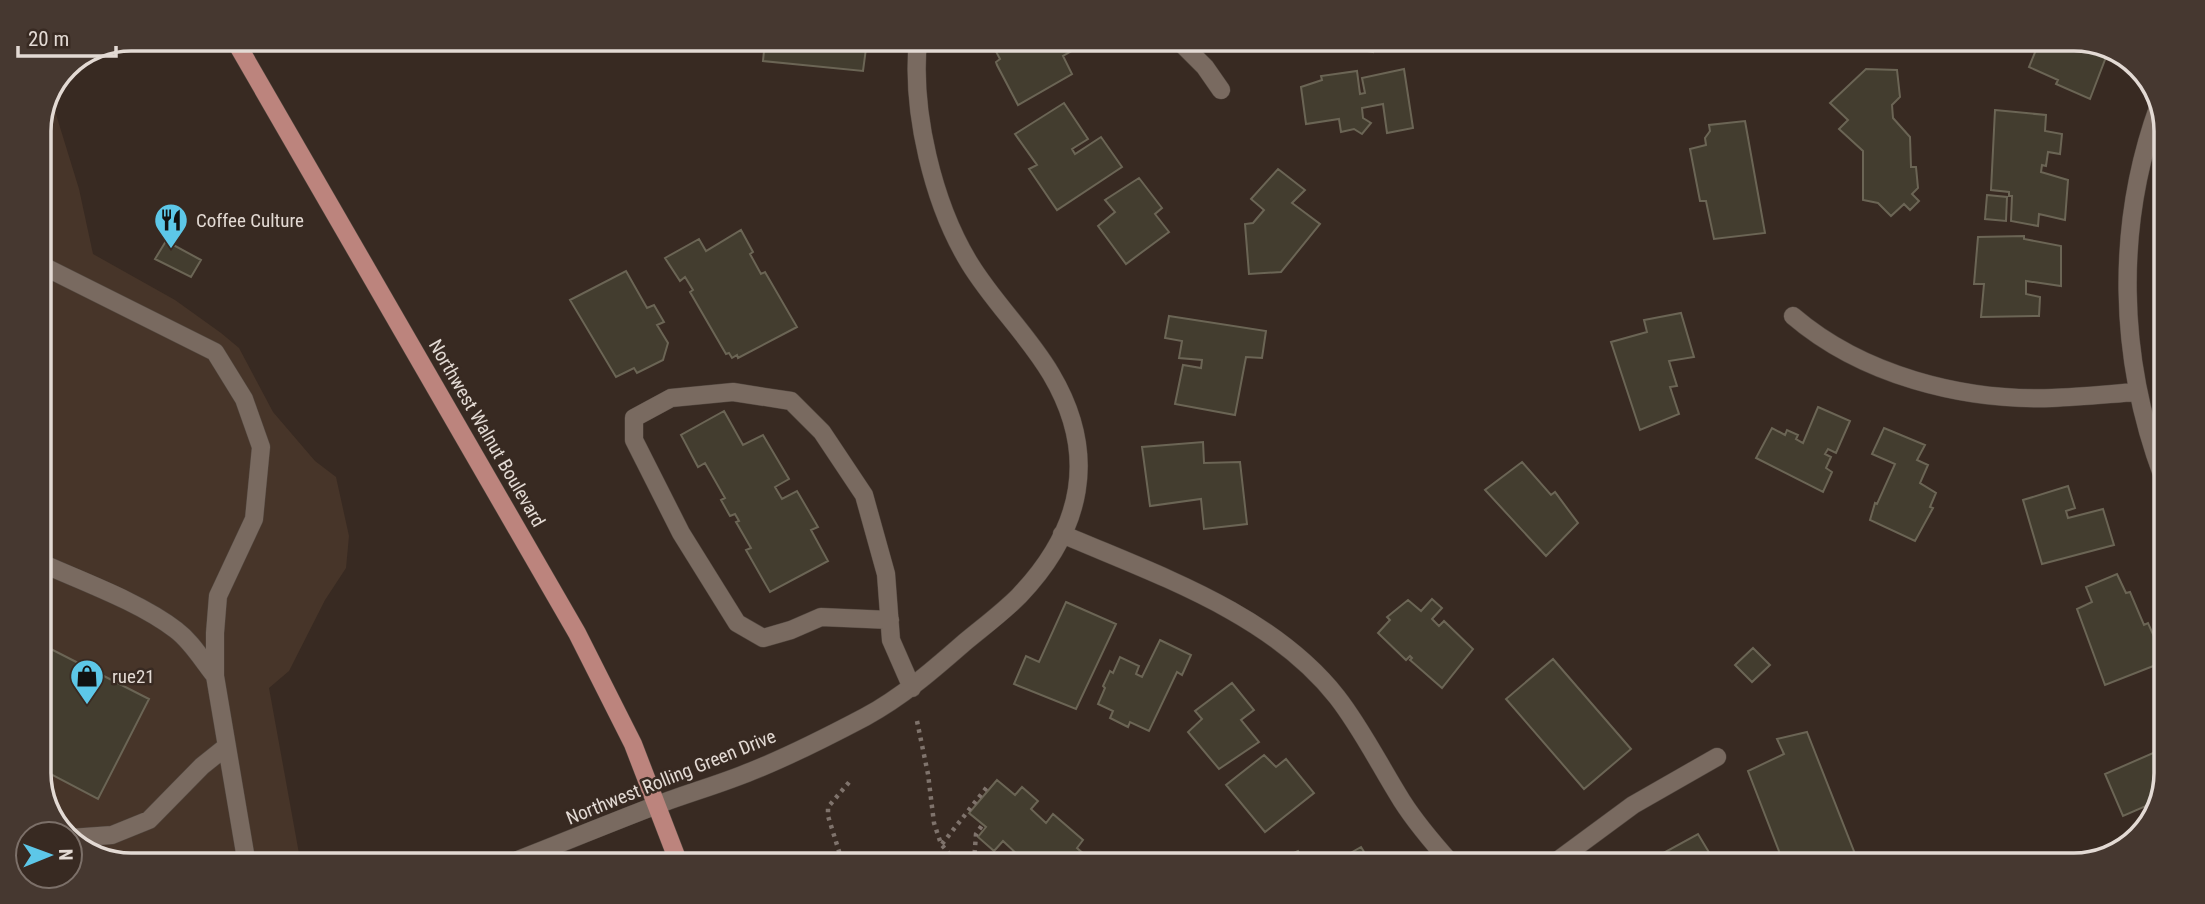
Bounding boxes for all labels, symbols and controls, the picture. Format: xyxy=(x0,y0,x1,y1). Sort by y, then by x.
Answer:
scale bar xyxy=(18,14,116,58)
text: 20 m xyxy=(28,27,69,51)
restaurant icon: Coffee Culture xyxy=(152,201,190,250)
place label: Coffee Culture xyxy=(196,209,304,232)
street label: Northwest Walnut Boulevard xyxy=(424,335,550,531)
shop icon: rue21 xyxy=(68,657,106,706)
place label: rue21 xyxy=(112,665,155,688)
street label: Northwest Rolling Green Drive xyxy=(563,724,779,830)
north arrow xyxy=(14,820,84,890)
text: N xyxy=(54,849,77,861)

